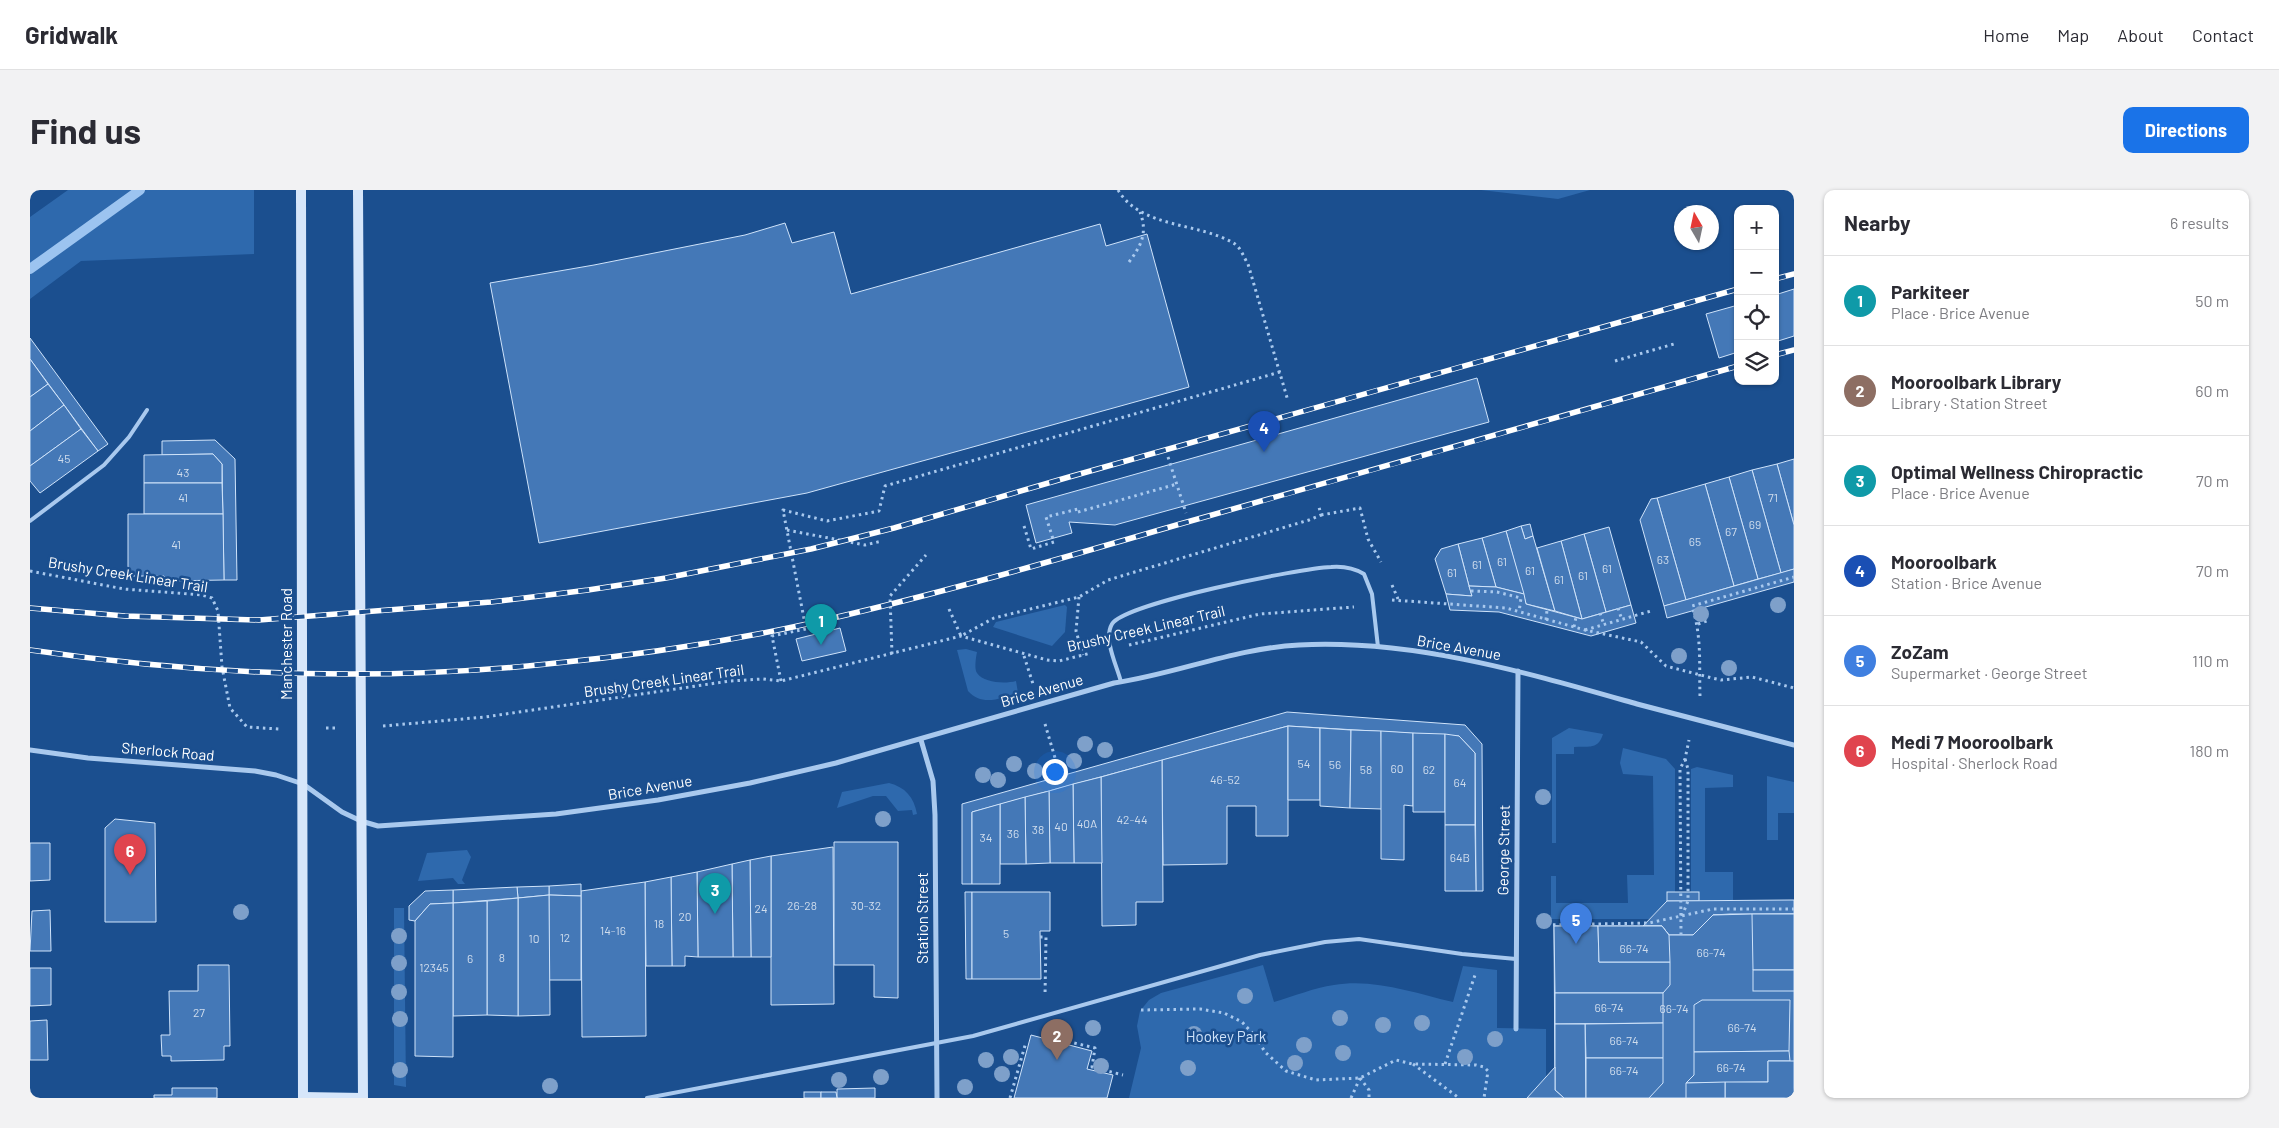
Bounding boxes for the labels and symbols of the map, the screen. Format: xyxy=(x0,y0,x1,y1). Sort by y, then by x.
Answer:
north arrow xyxy=(1674,205,1719,250)
pin: 4 xyxy=(1248,411,1280,452)
house number: 45 xyxy=(58,451,70,465)
house number: 43 xyxy=(177,465,189,479)
house number: 41 xyxy=(178,490,188,504)
house number: 71 xyxy=(1768,490,1778,504)
house number: 69 xyxy=(1749,517,1761,531)
house number: 67 xyxy=(1725,524,1737,538)
house number: 65 xyxy=(1689,534,1701,548)
house number: 41 xyxy=(171,537,181,551)
street label: Brushy Creek Linear Trail xyxy=(47,552,209,596)
house number: 63 xyxy=(1657,552,1669,566)
house number: 61 xyxy=(1497,554,1507,568)
house number: 61 xyxy=(1472,557,1482,571)
house number: 61 xyxy=(1602,561,1612,575)
house number: 61 xyxy=(1525,563,1535,577)
house number: 61 xyxy=(1447,565,1457,579)
house number: 61 xyxy=(1578,568,1588,582)
house number: 61 xyxy=(1554,572,1564,586)
street label: Manchester Road xyxy=(277,588,295,700)
street label: Brushy Creek Linear Trail xyxy=(1065,601,1226,655)
pin: 1 xyxy=(805,604,837,645)
street label: Brice Avenue xyxy=(1416,631,1503,663)
street label: Brushy Creek Linear Trail xyxy=(583,660,745,700)
street label: Brice Avenue xyxy=(998,670,1085,710)
street label: Sherlock Road xyxy=(121,738,215,764)
house number: 54 xyxy=(1298,756,1310,770)
house number: 56 xyxy=(1329,757,1341,771)
your location xyxy=(1042,759,1068,785)
house number: 60 xyxy=(1391,761,1403,775)
house number: 58 xyxy=(1360,762,1372,776)
house number: 62 xyxy=(1423,762,1435,776)
street label: Brice Avenue xyxy=(606,771,693,803)
house number: 46-52 xyxy=(1210,772,1240,786)
house number: 64 xyxy=(1454,775,1466,789)
street label: George Street xyxy=(1493,805,1513,895)
house number: 42-44 xyxy=(1117,812,1148,826)
house number: 40A xyxy=(1077,816,1097,830)
house number: 40 xyxy=(1054,819,1068,833)
house number: 38 xyxy=(1032,822,1044,836)
house number: 36 xyxy=(1007,826,1019,840)
house number: 34 xyxy=(980,830,992,844)
pin: 6 xyxy=(114,834,146,875)
house number: 64B xyxy=(1450,850,1470,864)
street label: Station Street xyxy=(913,872,931,964)
pin: 3 xyxy=(699,873,731,914)
house number: 26-28 xyxy=(787,898,817,912)
house number: 30-32 xyxy=(851,898,881,912)
house number: 24 xyxy=(754,901,768,915)
pin: 5 xyxy=(1560,903,1592,944)
house number: 20 xyxy=(678,909,692,923)
house number: 18 xyxy=(654,916,664,930)
house number: 14-16 xyxy=(600,923,626,937)
house number: 5 xyxy=(1003,926,1009,940)
house number: 12 xyxy=(560,930,570,944)
house number: 10 xyxy=(529,931,539,945)
house number: 66-74 xyxy=(1620,941,1649,955)
house number: 66-74 xyxy=(1697,945,1726,959)
house number: 8 xyxy=(499,950,505,964)
house number: 6 xyxy=(467,951,473,965)
house number: 12345 xyxy=(419,960,449,974)
house number: 66-74 xyxy=(1595,1000,1624,1014)
house number: 66-74 xyxy=(1660,1001,1689,1015)
house number: 27 xyxy=(193,1005,205,1019)
pin: 2 xyxy=(1041,1019,1073,1060)
house number: 66-74 xyxy=(1728,1020,1757,1034)
park label: Hookey Park xyxy=(1186,1027,1267,1045)
house number: 66-74 xyxy=(1610,1033,1639,1047)
house number: 66-74 xyxy=(1717,1060,1746,1074)
house number: 66-74 xyxy=(1610,1063,1639,1077)

